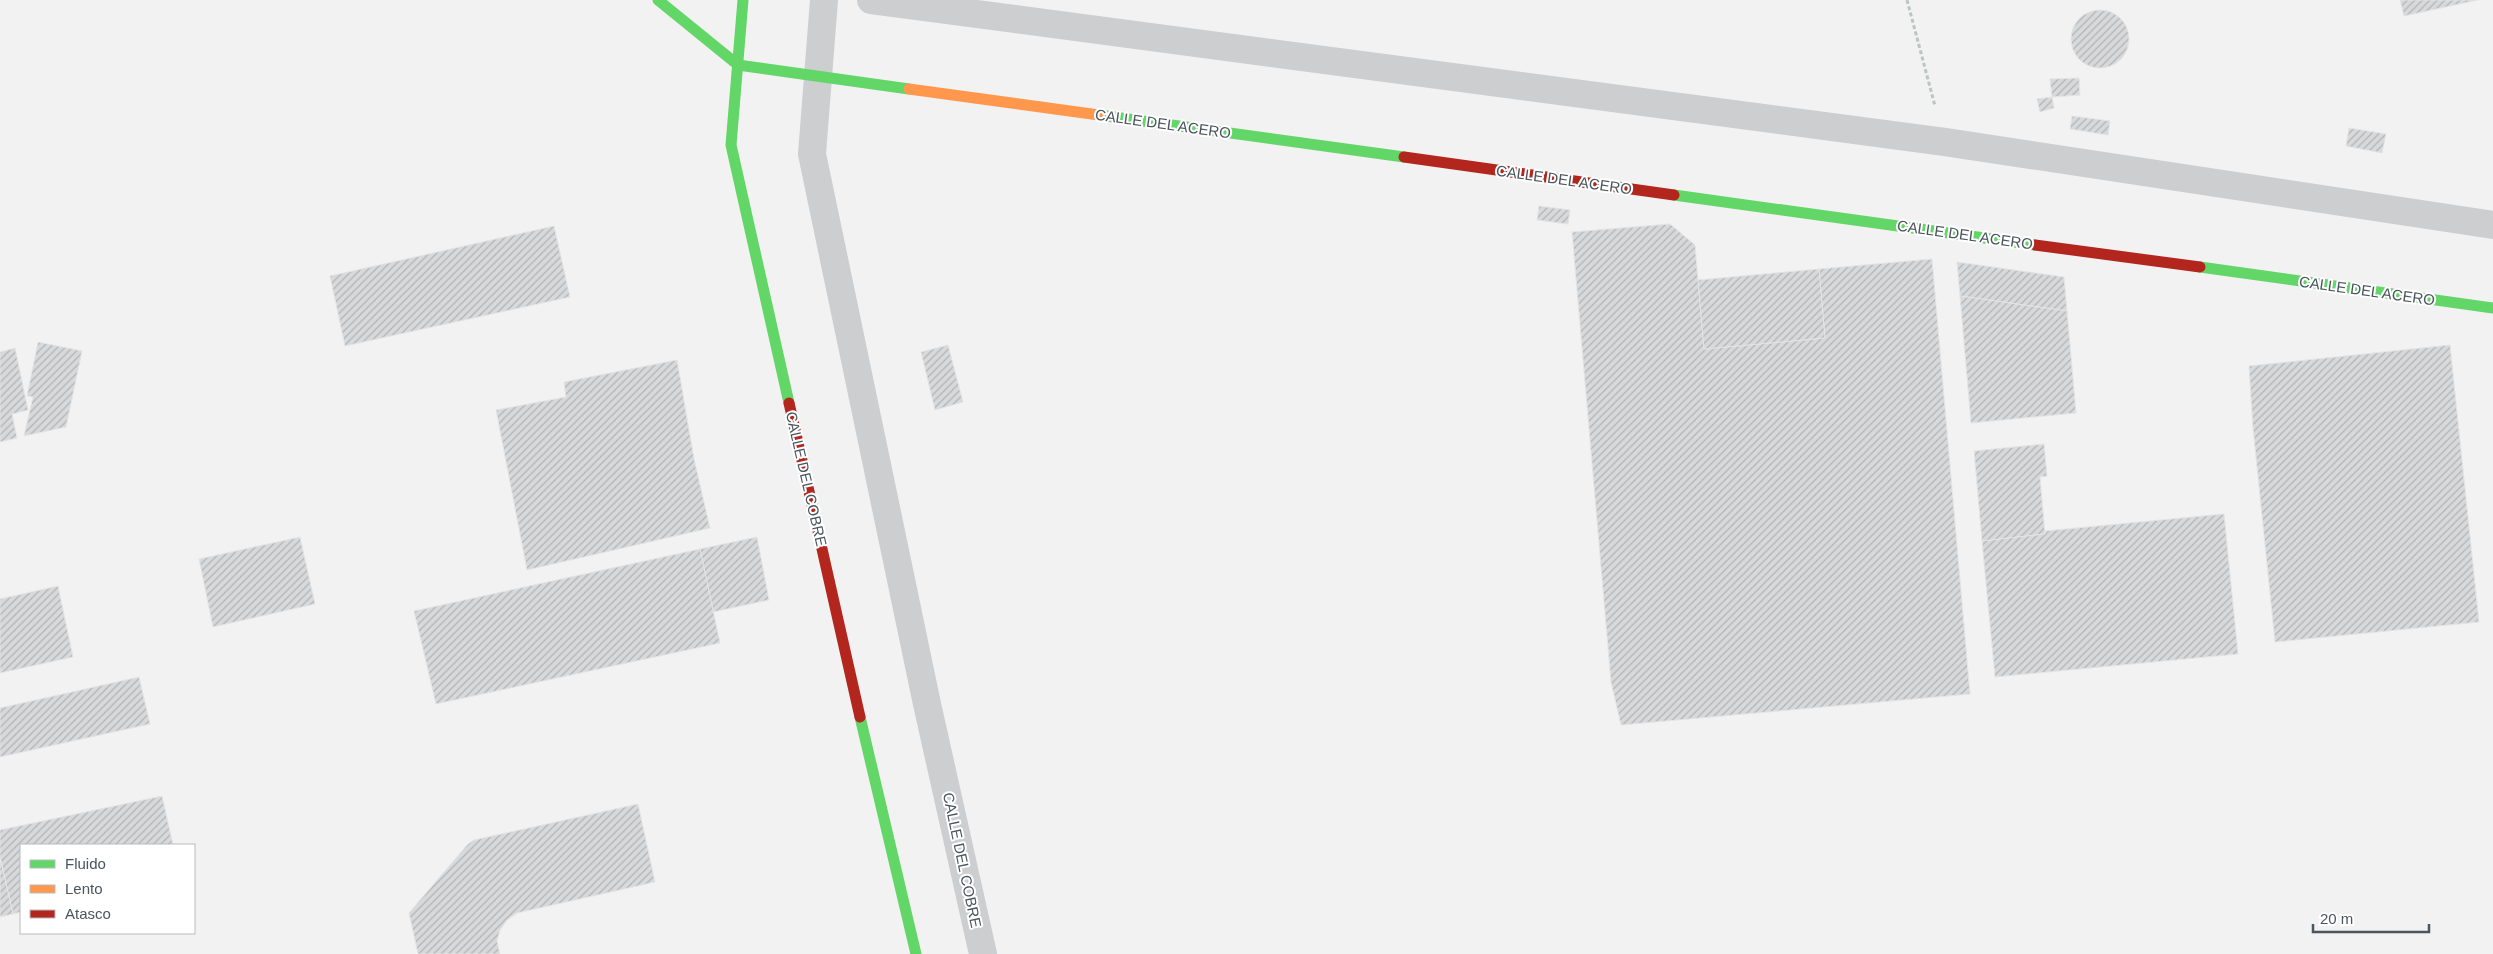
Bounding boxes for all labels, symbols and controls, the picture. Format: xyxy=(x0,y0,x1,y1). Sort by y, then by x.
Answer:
street label: CALLE DEL ACERO xyxy=(1094,106,1232,141)
street label: CALLE DEL ACERO xyxy=(1495,162,1633,197)
street label: CALLE DEL ACERO xyxy=(1896,217,2034,252)
street label: CALLE DEL ACERO xyxy=(2298,273,2436,308)
street label: CALLE DEL COBRE xyxy=(783,410,830,548)
street label: CALLE DEL COBRE xyxy=(940,791,985,929)
legend xyxy=(20,844,195,934)
text: Fluido xyxy=(65,855,106,872)
text: Lento xyxy=(65,880,103,897)
scale bar xyxy=(2313,902,2429,934)
text: Atasco xyxy=(65,905,111,922)
text: 20 m xyxy=(2320,910,2353,927)

